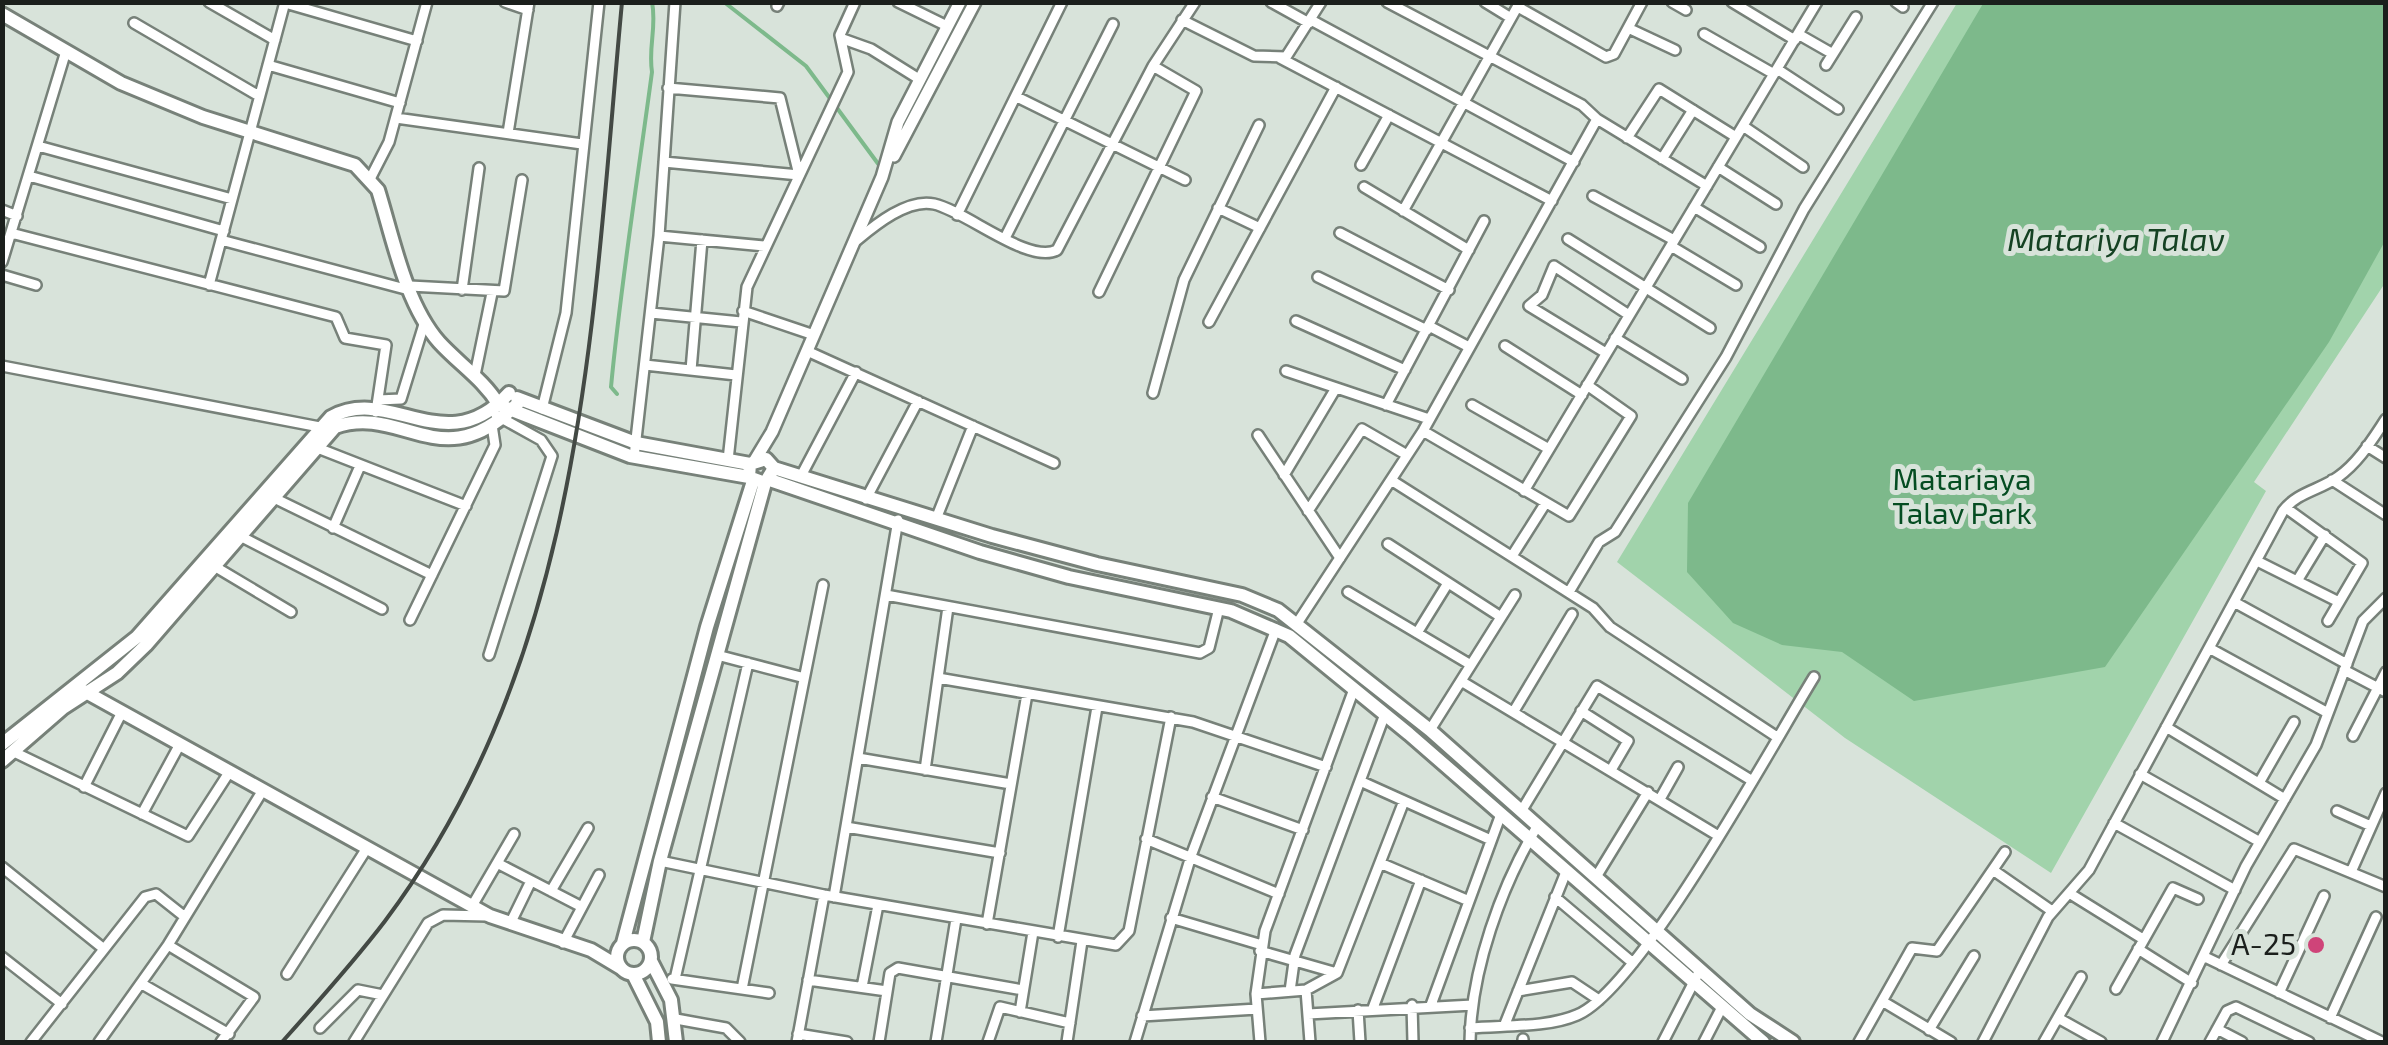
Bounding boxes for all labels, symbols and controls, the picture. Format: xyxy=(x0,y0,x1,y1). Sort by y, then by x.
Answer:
water label: Matariya Talav xyxy=(2007,219,2225,258)
park label: Matariaya Talav Park xyxy=(1892,460,2032,530)
place label: A-25 xyxy=(2231,925,2296,961)
marker: A-25 xyxy=(2305,934,2327,956)

